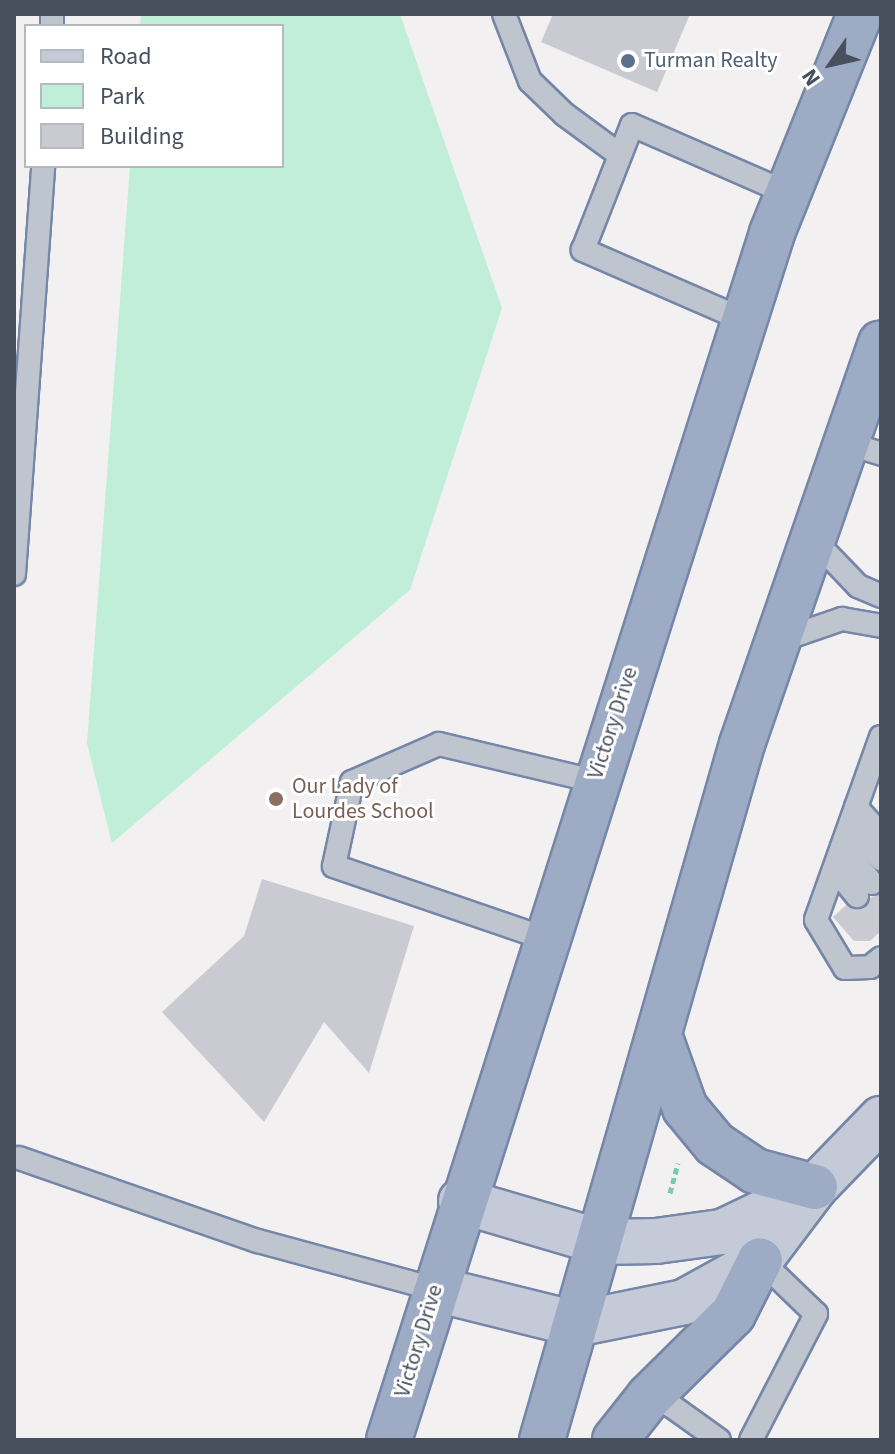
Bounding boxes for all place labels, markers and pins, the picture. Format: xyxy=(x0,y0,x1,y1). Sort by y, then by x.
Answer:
place label: Turman Realty xyxy=(644,48,777,74)
marker: Turman Realty xyxy=(619,52,637,70)
place label: Our Lady of Lourdes School xyxy=(292,773,434,824)
marker: Our Lady of Lourdes School xyxy=(267,790,285,808)

